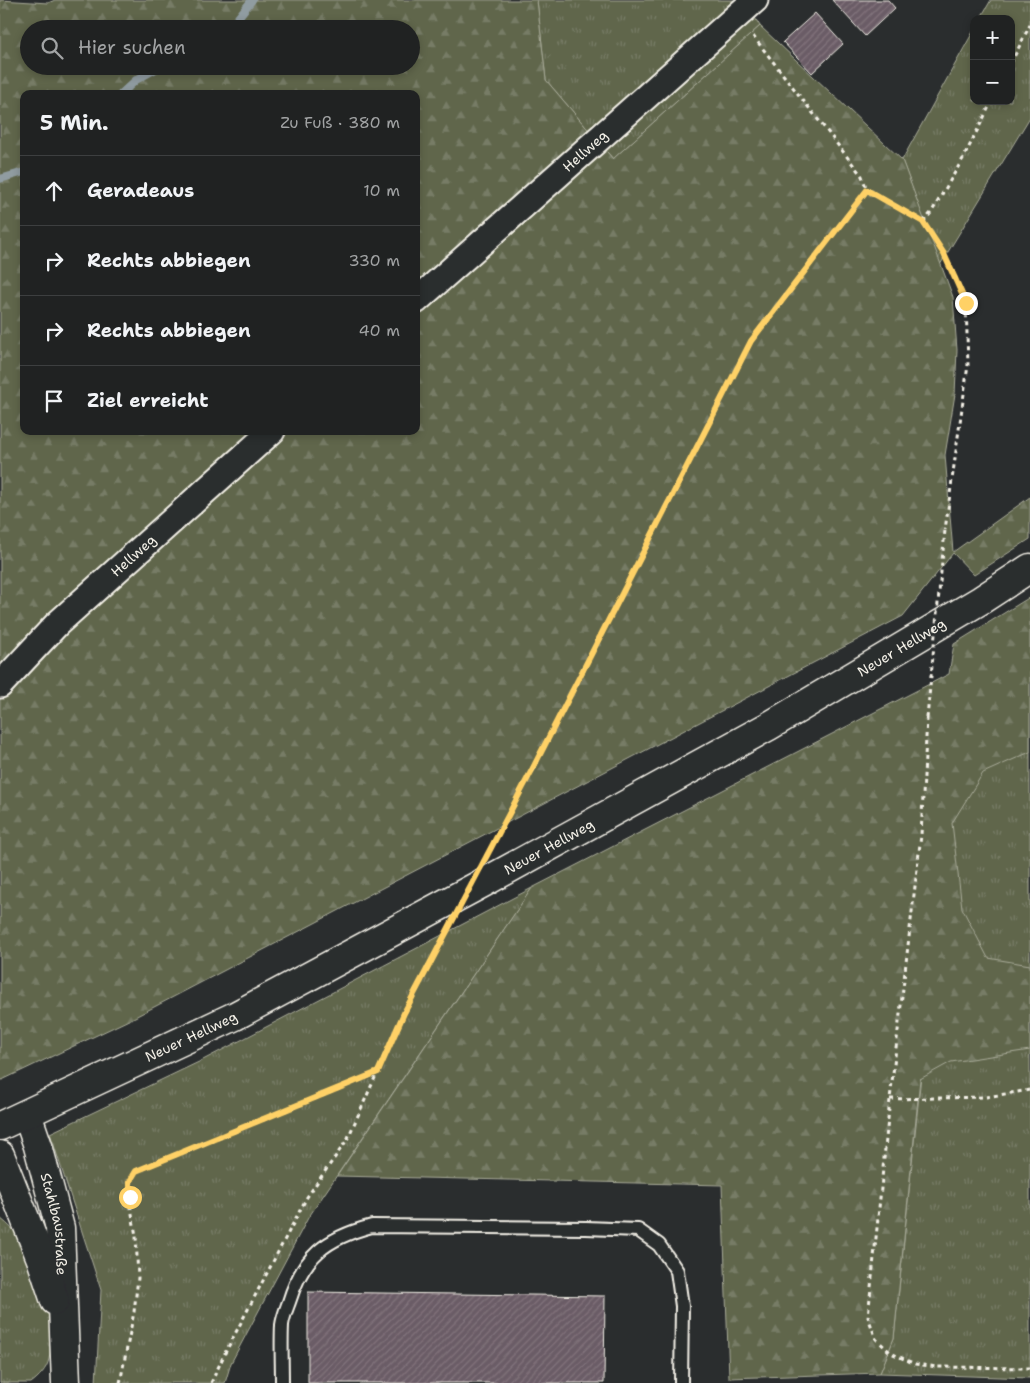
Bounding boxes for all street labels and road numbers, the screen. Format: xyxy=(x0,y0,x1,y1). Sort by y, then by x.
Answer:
street label: Hellweg xyxy=(559,126,611,176)
street label: Hellweg xyxy=(107,531,160,580)
street label: Neuer Hellweg xyxy=(854,614,949,681)
street label: Neuer Hellweg xyxy=(501,815,597,879)
street label: Neuer Hellweg xyxy=(142,1007,240,1066)
street label: Stahlbaustraße xyxy=(37,1171,71,1276)

